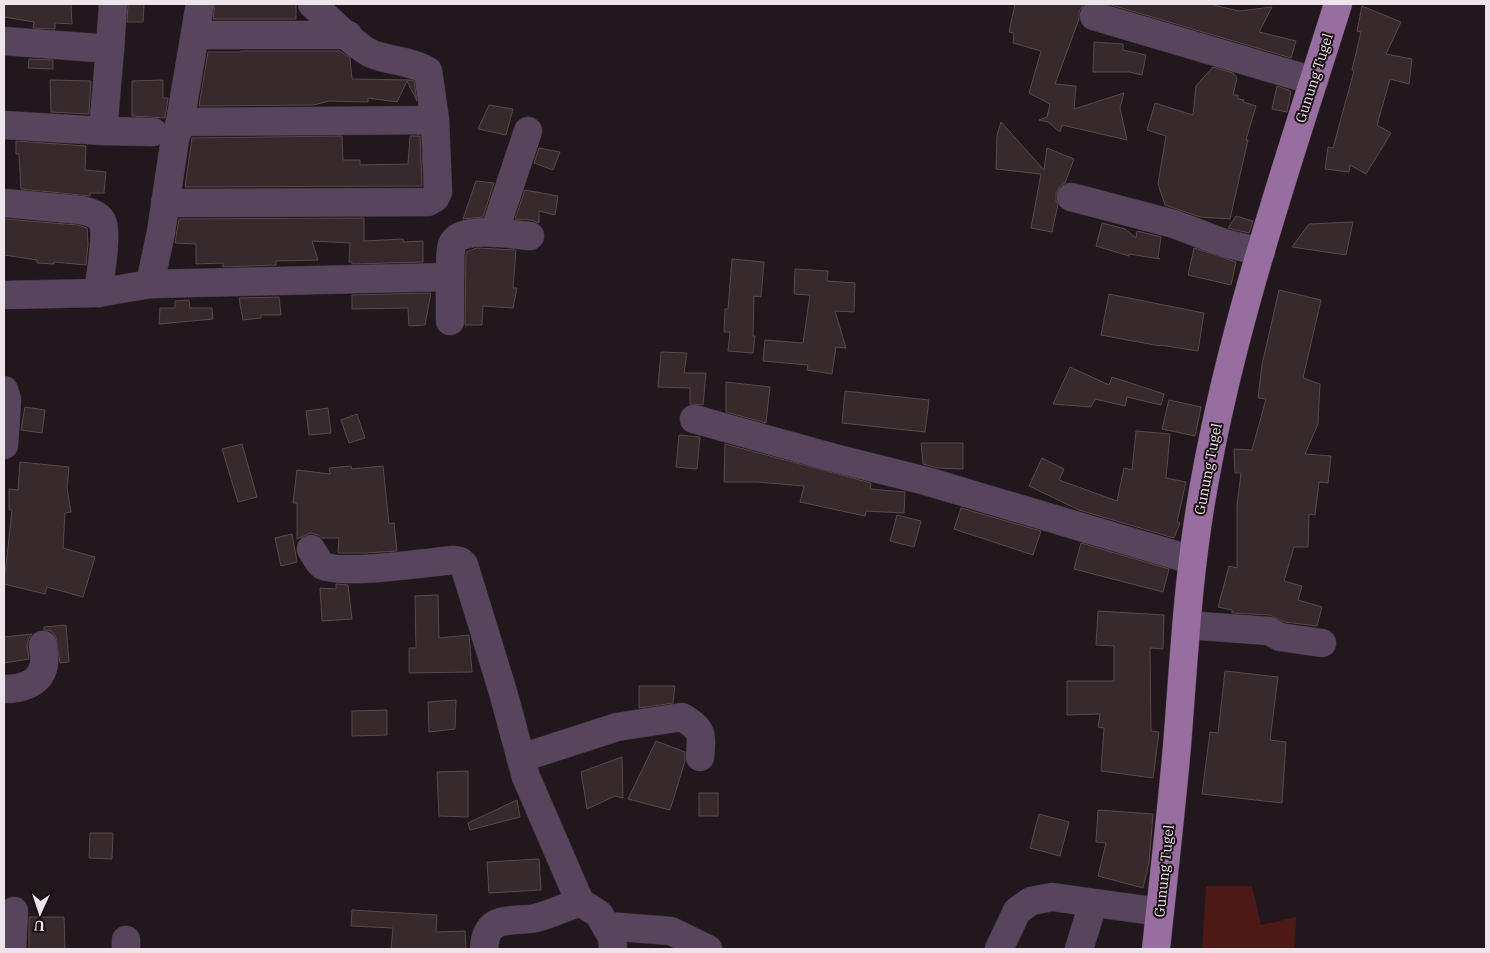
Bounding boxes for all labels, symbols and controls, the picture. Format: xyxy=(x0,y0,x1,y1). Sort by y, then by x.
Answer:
street label: Gunung Tugel xyxy=(1291,31,1337,125)
street label: Gunung Tugel xyxy=(1190,422,1226,516)
street label: Gunung Tugel xyxy=(1150,824,1178,918)
north arrow xyxy=(15,888,65,938)
text: U xyxy=(33,917,45,935)

